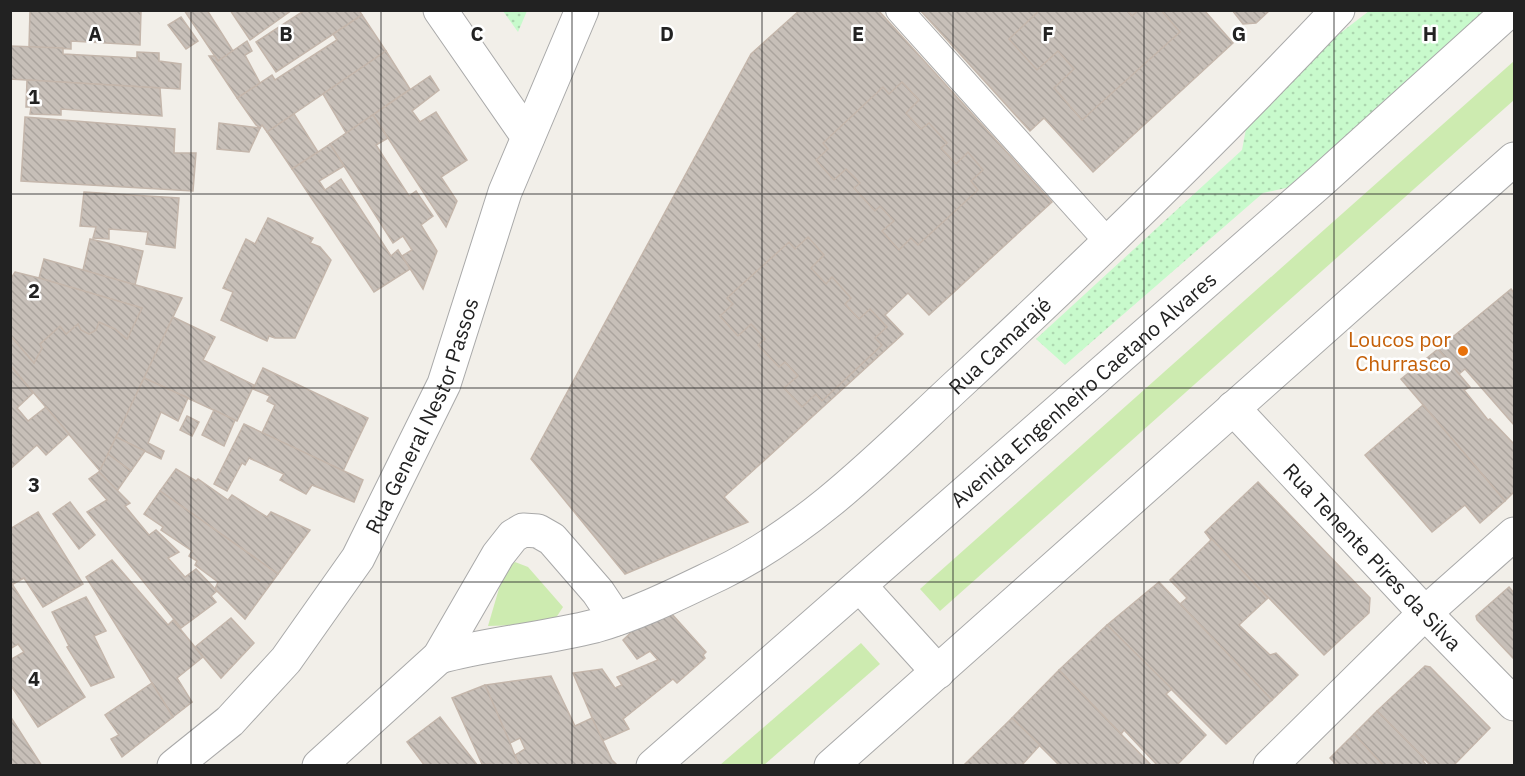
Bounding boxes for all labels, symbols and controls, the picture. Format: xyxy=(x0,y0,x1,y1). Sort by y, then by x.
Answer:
text: A xyxy=(88,20,102,47)
text: B xyxy=(279,20,293,47)
text: C xyxy=(470,20,484,47)
text: D xyxy=(660,20,674,47)
text: E xyxy=(852,20,864,47)
text: F xyxy=(1042,20,1054,47)
text: G xyxy=(1232,20,1246,47)
text: H xyxy=(1423,20,1437,47)
text: 1 xyxy=(28,83,40,110)
street label: Avenida Engenheiro Caetano Alvares xyxy=(944,265,1222,513)
text: 2 xyxy=(28,277,40,304)
street label: Rua Camarajé xyxy=(942,290,1057,400)
street label: Rua General Nestor Passos xyxy=(358,294,485,538)
place label: Loucos por Churrasco xyxy=(1348,325,1451,377)
marker: Loucos por Churrasco xyxy=(1456,344,1470,358)
street label: Rua Tenente Píres da Silva xyxy=(1277,457,1468,656)
text: 3 xyxy=(28,471,40,498)
text: 4 xyxy=(28,665,40,692)

